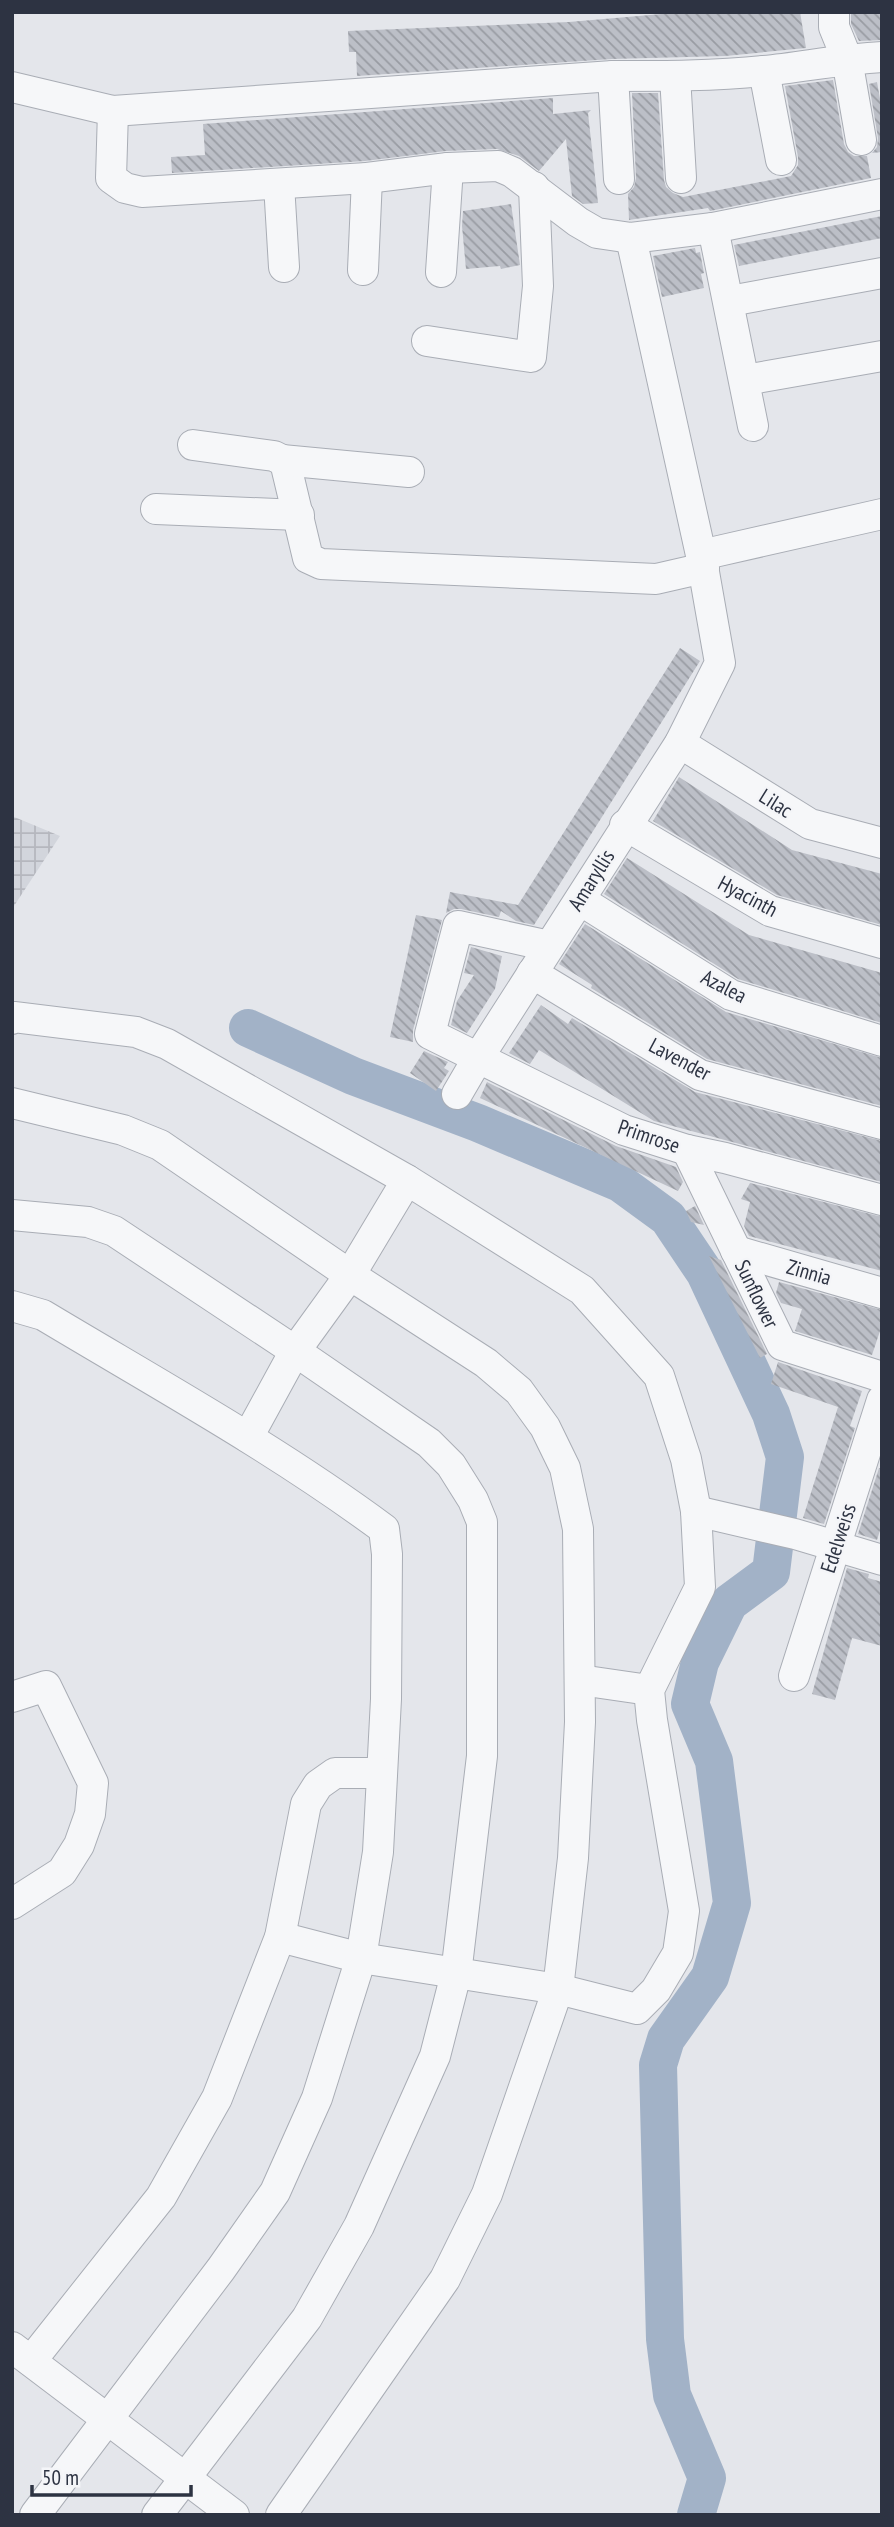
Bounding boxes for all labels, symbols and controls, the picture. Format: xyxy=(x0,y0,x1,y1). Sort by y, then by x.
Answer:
street label: Lilac xyxy=(754,783,798,824)
street label: Amaryllis xyxy=(562,844,620,916)
street label: Hyacinth xyxy=(713,869,783,923)
street label: Azalea xyxy=(697,963,751,1009)
street label: Lavender xyxy=(644,1031,716,1087)
street label: Primrose xyxy=(615,1113,683,1159)
street label: Zinnia xyxy=(784,1253,834,1291)
street label: Sunflower xyxy=(729,1255,785,1333)
street label: Edelweiss xyxy=(814,1500,862,1576)
scale bar xyxy=(32,2454,191,2498)
text: 50 m xyxy=(42,2464,79,2491)

